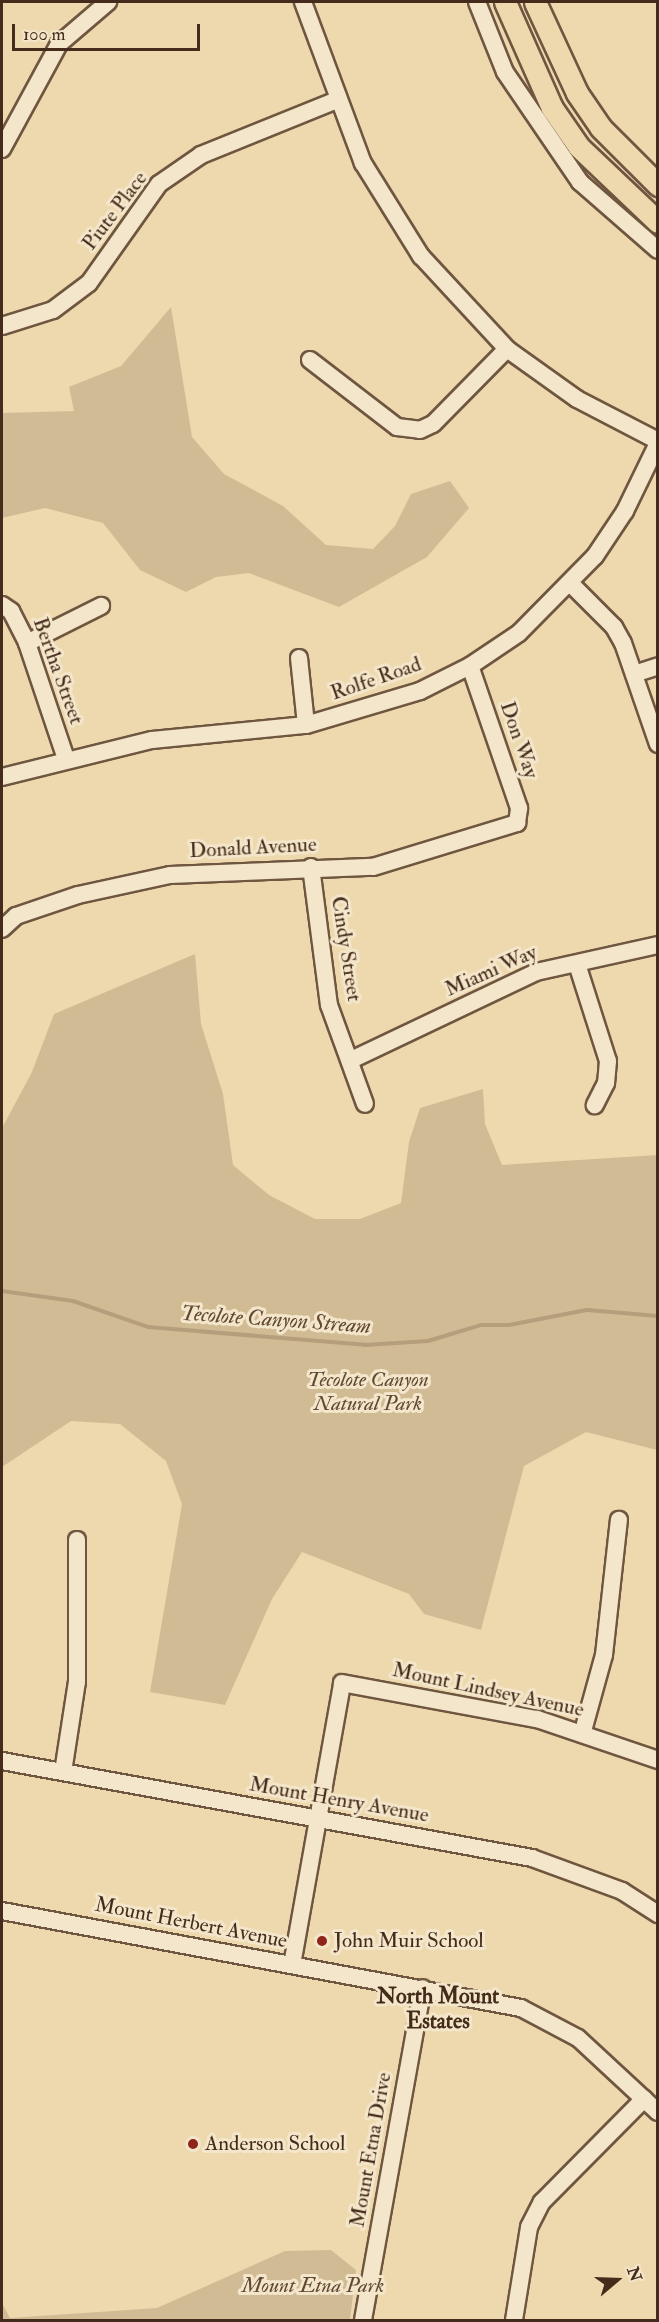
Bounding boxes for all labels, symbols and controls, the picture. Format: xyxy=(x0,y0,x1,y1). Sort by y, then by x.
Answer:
scale bar xyxy=(15,12,202,50)
text: 100 m xyxy=(23,23,66,46)
street label: Piute Place xyxy=(77,167,153,255)
street label: Bertha Street xyxy=(27,614,89,728)
street label: Rolfe Road xyxy=(327,652,425,706)
street label: Don Way xyxy=(494,698,544,782)
street label: Donald Avenue xyxy=(189,832,317,864)
street label: Cindy Street xyxy=(325,895,367,1003)
street label: Miami Way xyxy=(441,940,541,1002)
water label: Tecolote Canyon Stream xyxy=(180,1300,372,1340)
park label: Tecolote Canyon Natural Park xyxy=(307,1367,429,1417)
street label: Mount Lindsey Avenue xyxy=(390,1657,586,1723)
street label: Mount Henry Avenue xyxy=(247,1772,431,1828)
street label: Mount Herbert Avenue xyxy=(93,1892,289,1954)
place label: John Muir School xyxy=(334,1928,484,1954)
marker: John Muir School xyxy=(315,1934,329,1948)
district label: North Mount Estates xyxy=(377,1983,499,2035)
street label: Mount Etna Drive xyxy=(345,2071,397,2229)
place label: Anderson School xyxy=(205,2131,345,2157)
marker: Anderson School xyxy=(186,2137,200,2151)
north arrow xyxy=(587,2250,647,2310)
text: N xyxy=(622,2264,646,2284)
park label: Mount Etna Park xyxy=(242,2273,384,2299)

